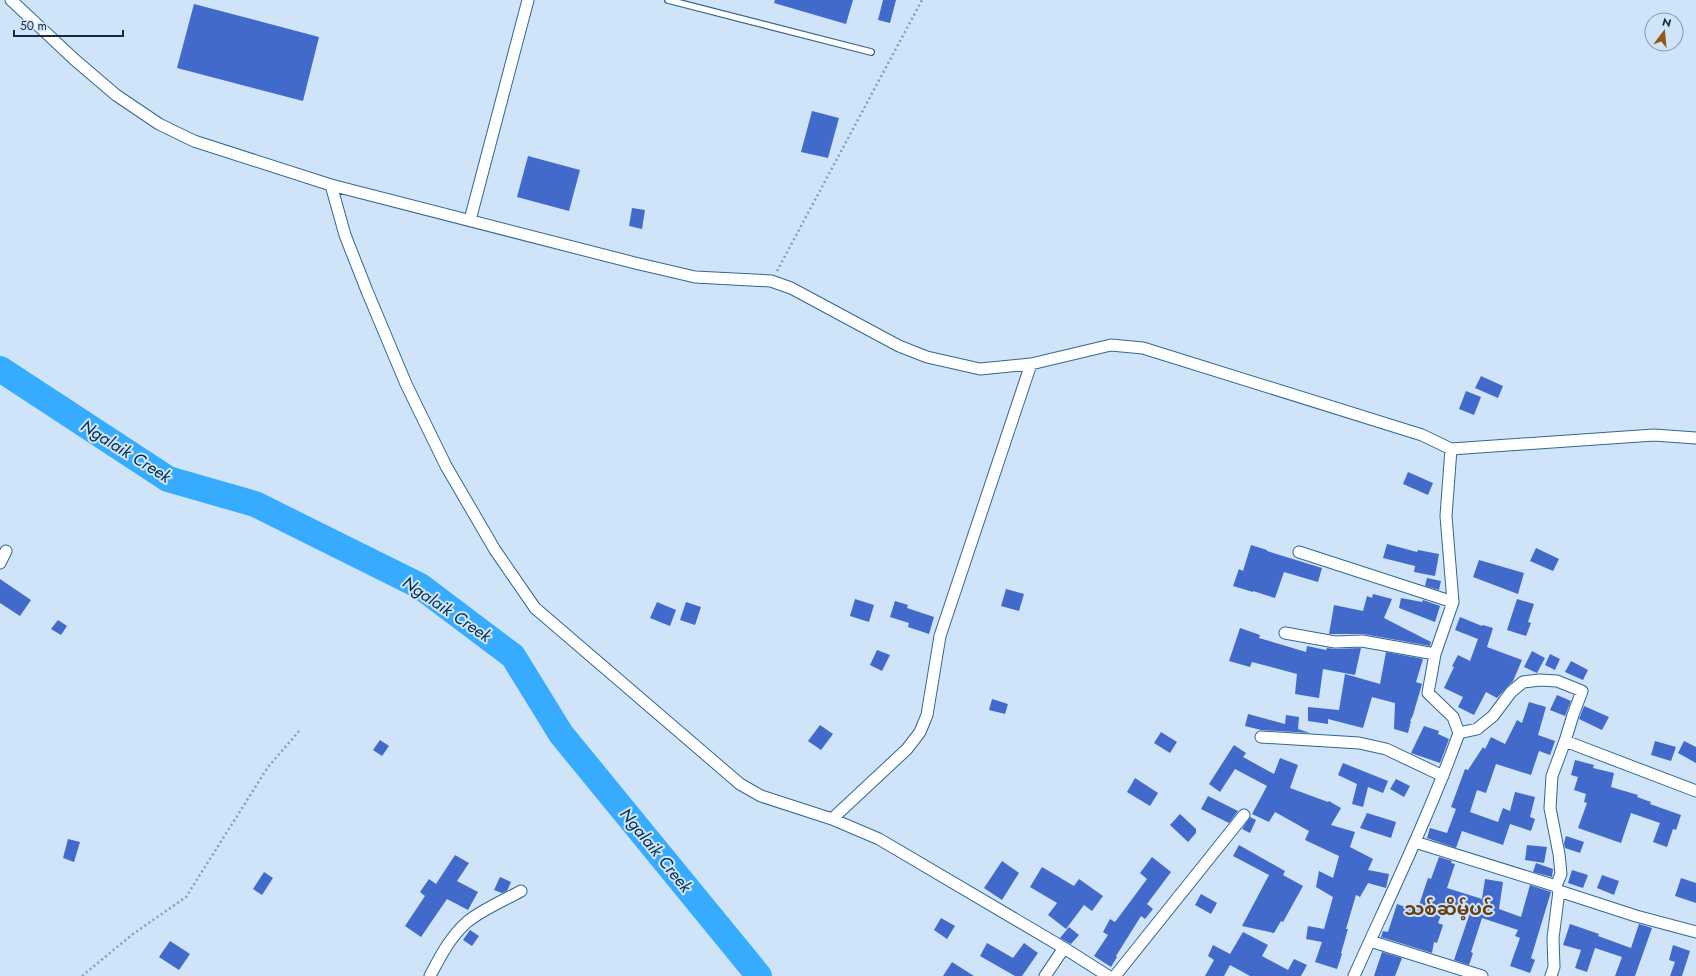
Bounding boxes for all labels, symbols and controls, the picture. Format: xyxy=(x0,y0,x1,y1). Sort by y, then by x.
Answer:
scale bar xyxy=(14,12,123,38)
north arrow xyxy=(1644,12,1684,52)
text: N xyxy=(1660,13,1673,31)
text: 50 m xyxy=(20,17,47,35)
water label: Ngalaik Creek xyxy=(76,414,176,489)
water label: Ngalaik Creek xyxy=(398,570,497,648)
water label: Ngalaik Creek xyxy=(614,803,698,898)
district label: သစ်ဆိမ့်ပင် xyxy=(1404,896,1494,922)

